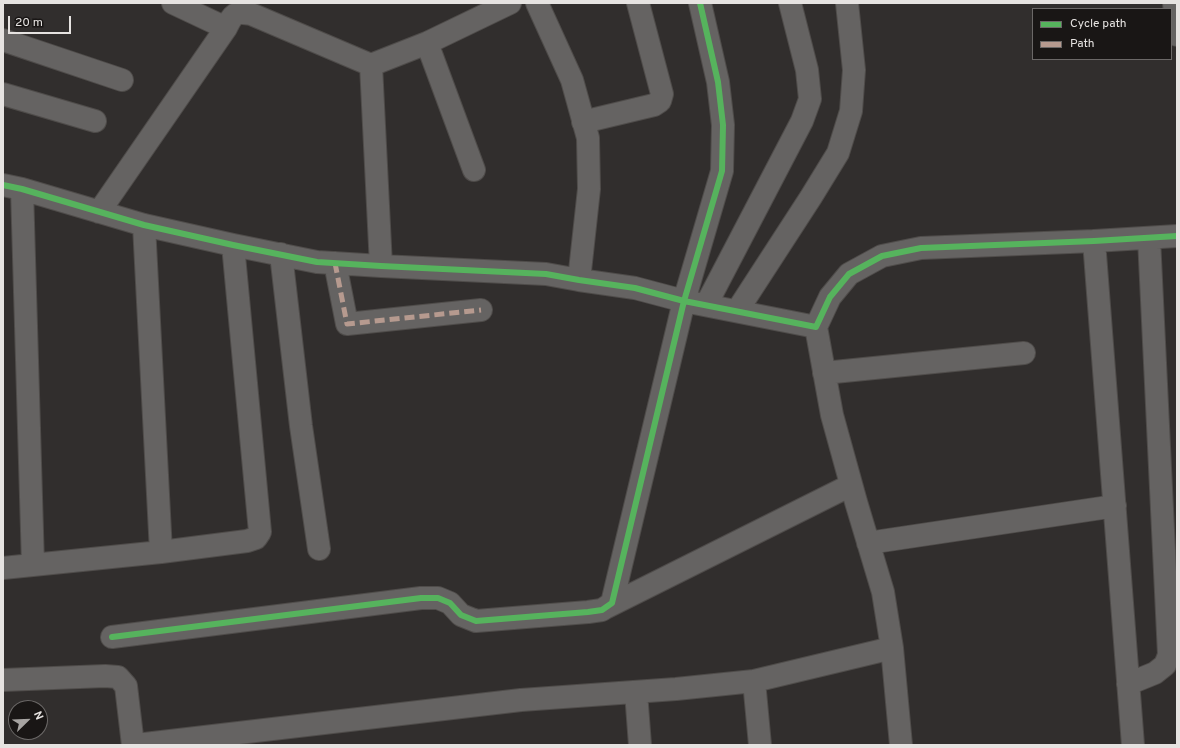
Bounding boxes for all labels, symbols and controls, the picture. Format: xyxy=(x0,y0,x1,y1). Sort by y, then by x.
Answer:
scale bar xyxy=(10,8,73,34)
legend xyxy=(1032,8,1172,60)
text: 20 m xyxy=(15,15,43,31)
text: Cycle path xyxy=(1070,16,1127,32)
text: Path xyxy=(1070,36,1095,52)
north arrow xyxy=(8,700,48,740)
text: N xyxy=(30,709,46,722)

